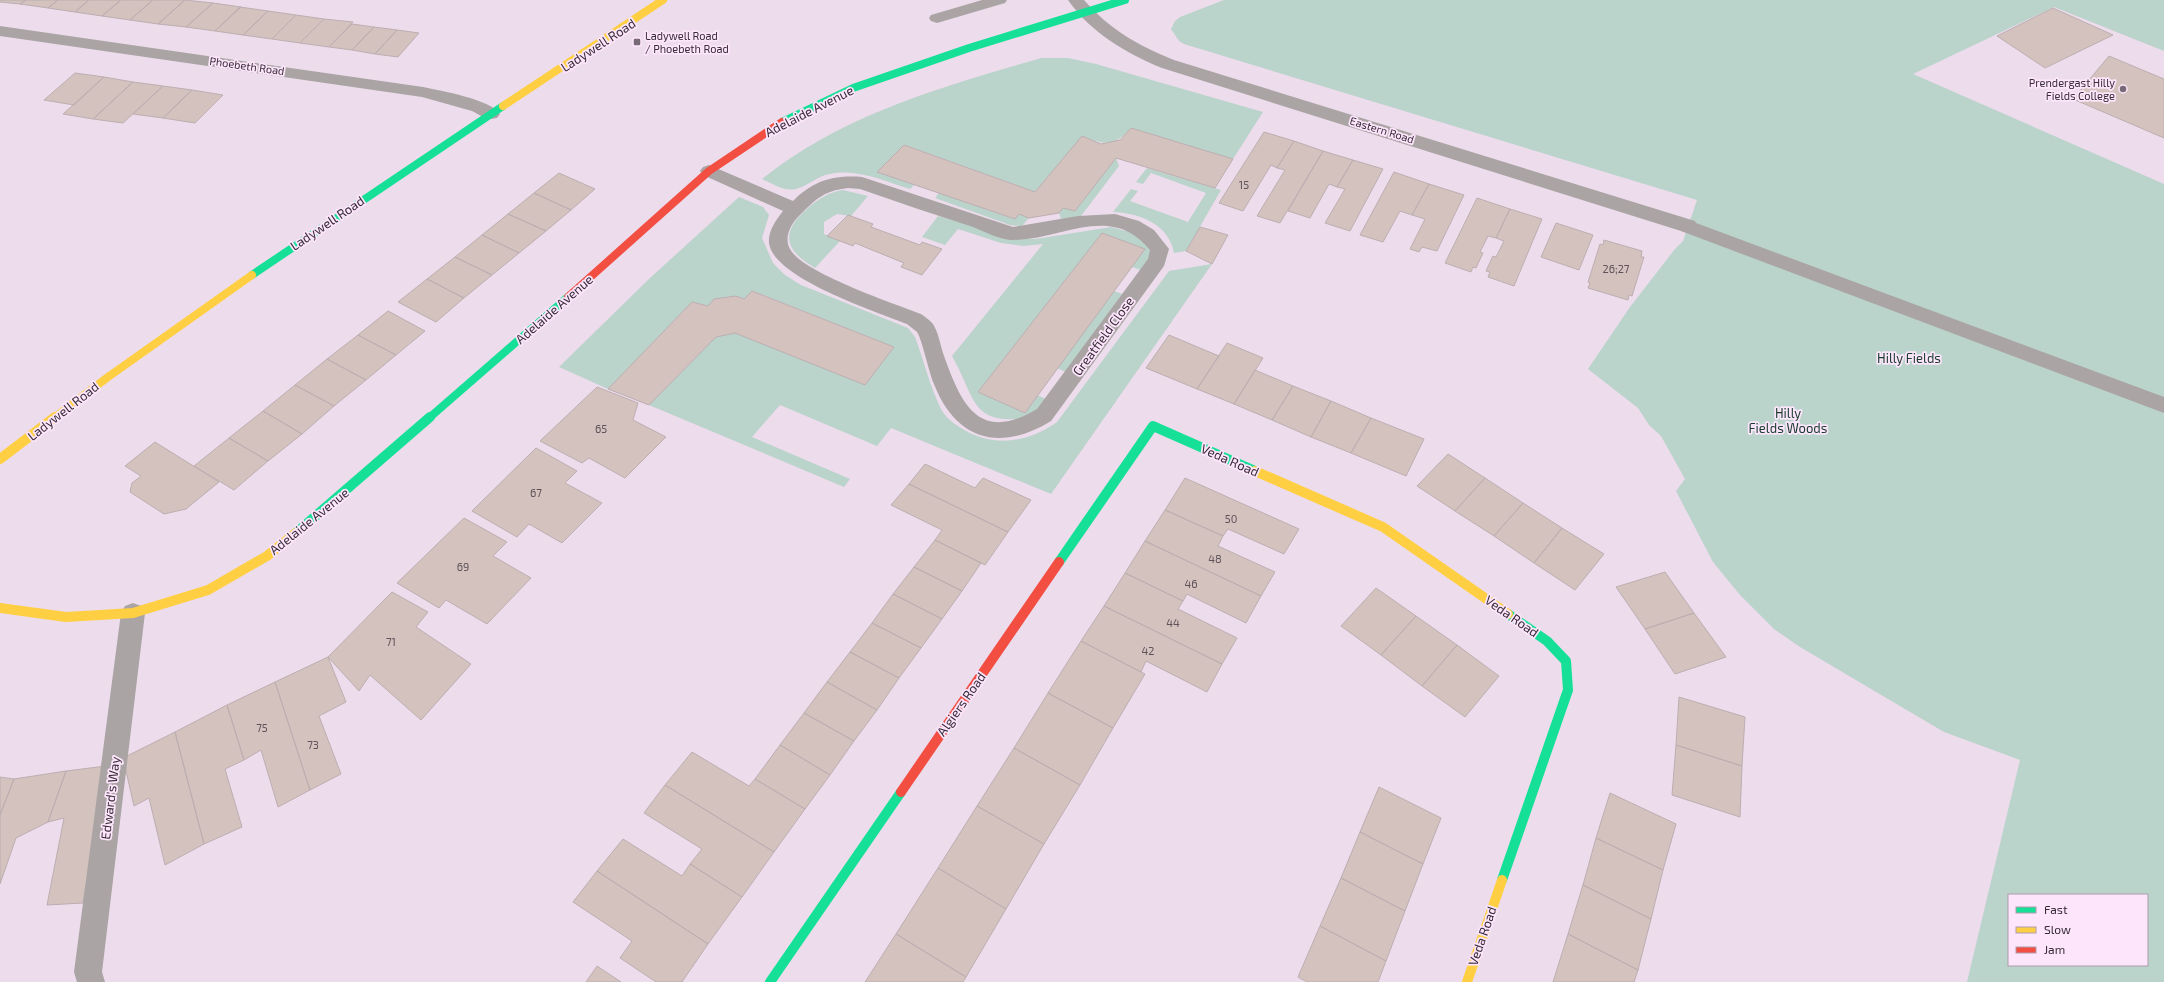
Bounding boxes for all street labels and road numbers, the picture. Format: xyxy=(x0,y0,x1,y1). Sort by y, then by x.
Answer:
street label: Ladywell Road xyxy=(558,15,638,75)
street label: Phoebeth Road xyxy=(209,54,285,77)
street label: Adelaide Avenue xyxy=(762,82,856,140)
street label: Eastern Road xyxy=(1348,114,1416,145)
street label: Ladywell Road xyxy=(287,192,367,254)
street label: Adelaide Avenue xyxy=(512,271,596,347)
street label: Greatfield Close xyxy=(1069,293,1137,379)
street label: Ladywell Road xyxy=(24,378,102,444)
street label: Veda Road xyxy=(1199,440,1261,480)
street label: Adelaide Avenue xyxy=(266,484,352,558)
street label: Veda Road xyxy=(1482,592,1542,640)
street label: Algiers Road xyxy=(933,669,989,739)
street label: Edward's Way xyxy=(97,756,123,840)
street label: Veda Road xyxy=(1464,904,1500,968)

